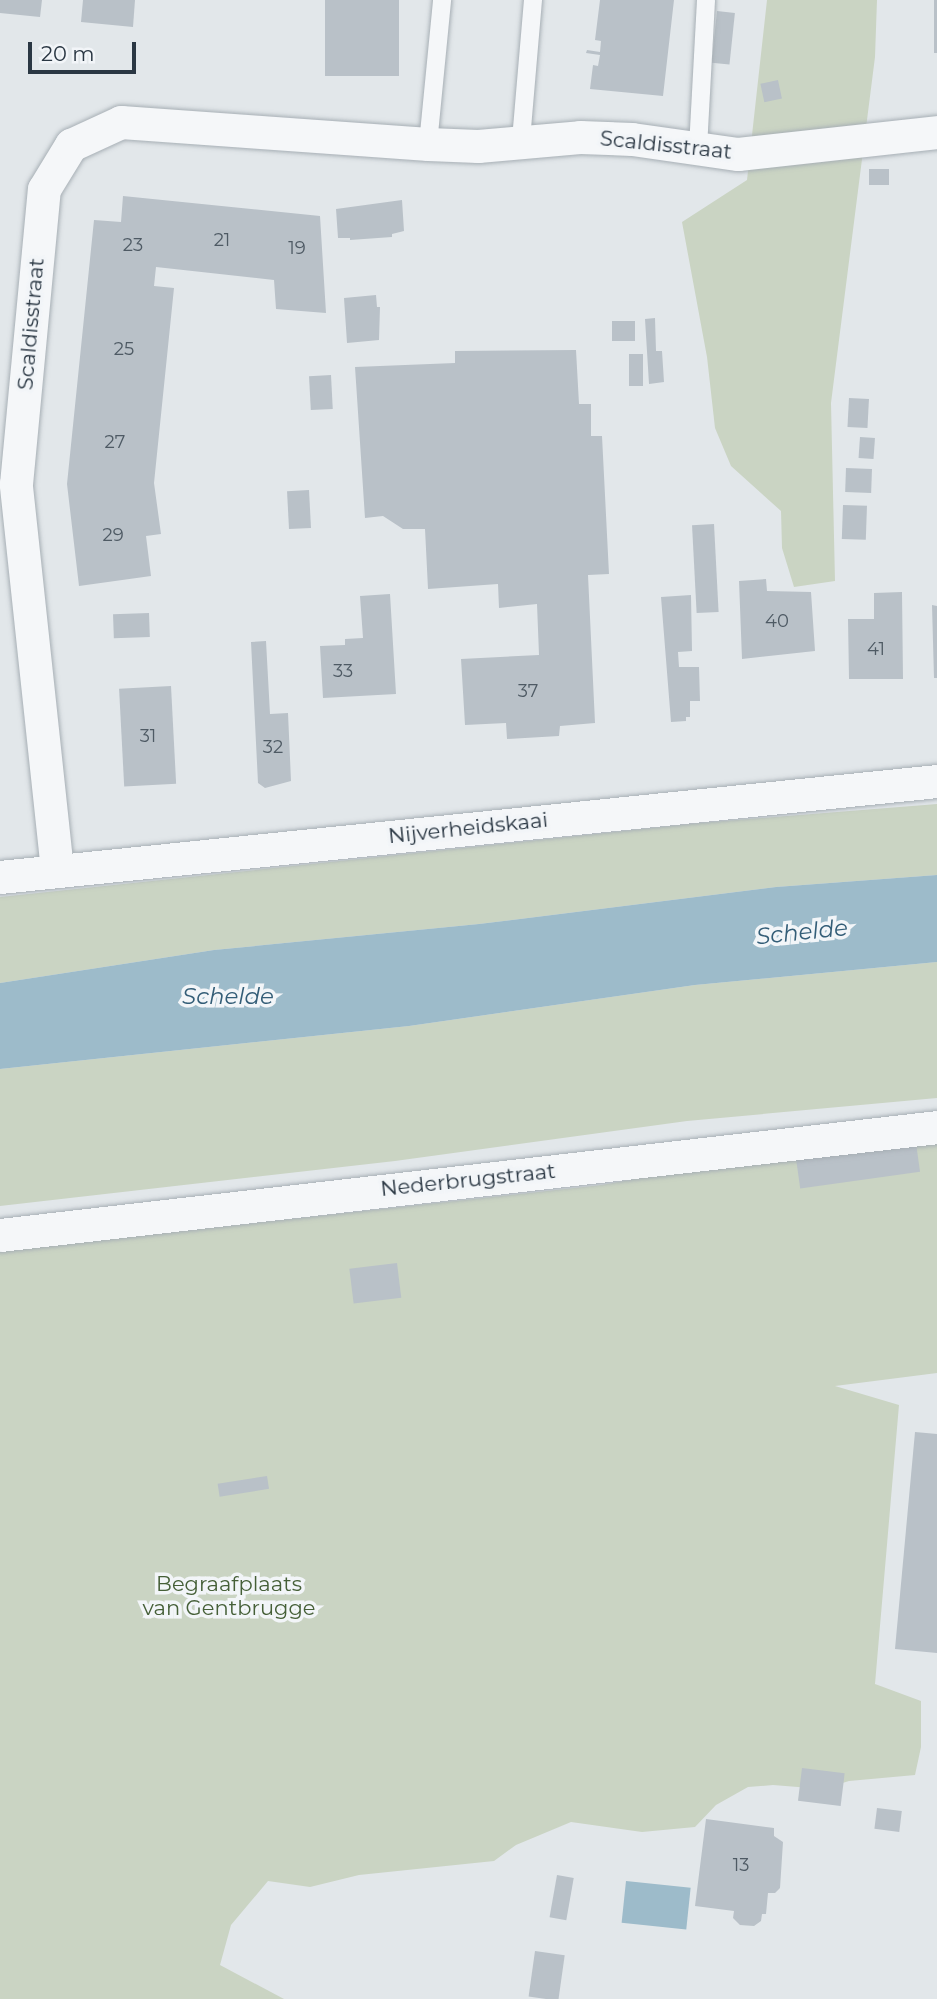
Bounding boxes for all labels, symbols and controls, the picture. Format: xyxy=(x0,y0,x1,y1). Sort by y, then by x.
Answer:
scale bar xyxy=(32,28,140,72)
text: 20 m xyxy=(41,41,95,66)
street label: Scaldisstraat xyxy=(599,126,733,164)
house number: 21 xyxy=(214,229,230,251)
house number: 23 xyxy=(123,234,143,256)
house number: 19 xyxy=(288,237,306,259)
street label: Scaldisstraat xyxy=(13,257,49,391)
house number: 25 xyxy=(114,338,134,360)
house number: 27 xyxy=(105,431,125,453)
house number: 29 xyxy=(102,524,124,546)
house number: 40 xyxy=(765,610,789,632)
house number: 41 xyxy=(867,638,885,660)
house number: 33 xyxy=(333,660,353,682)
house number: 37 xyxy=(518,680,538,702)
house number: 31 xyxy=(140,725,156,747)
house number: 32 xyxy=(263,736,283,758)
street label: Nijverheidskaai xyxy=(387,807,549,849)
water label: Schelde xyxy=(755,913,849,951)
water label: Schelde xyxy=(182,982,274,1010)
street label: Nederbrugstraat xyxy=(379,1158,557,1202)
park label: Begraafplaats van Gentbrugge xyxy=(143,1571,315,1621)
house number: 13 xyxy=(733,1854,749,1876)

